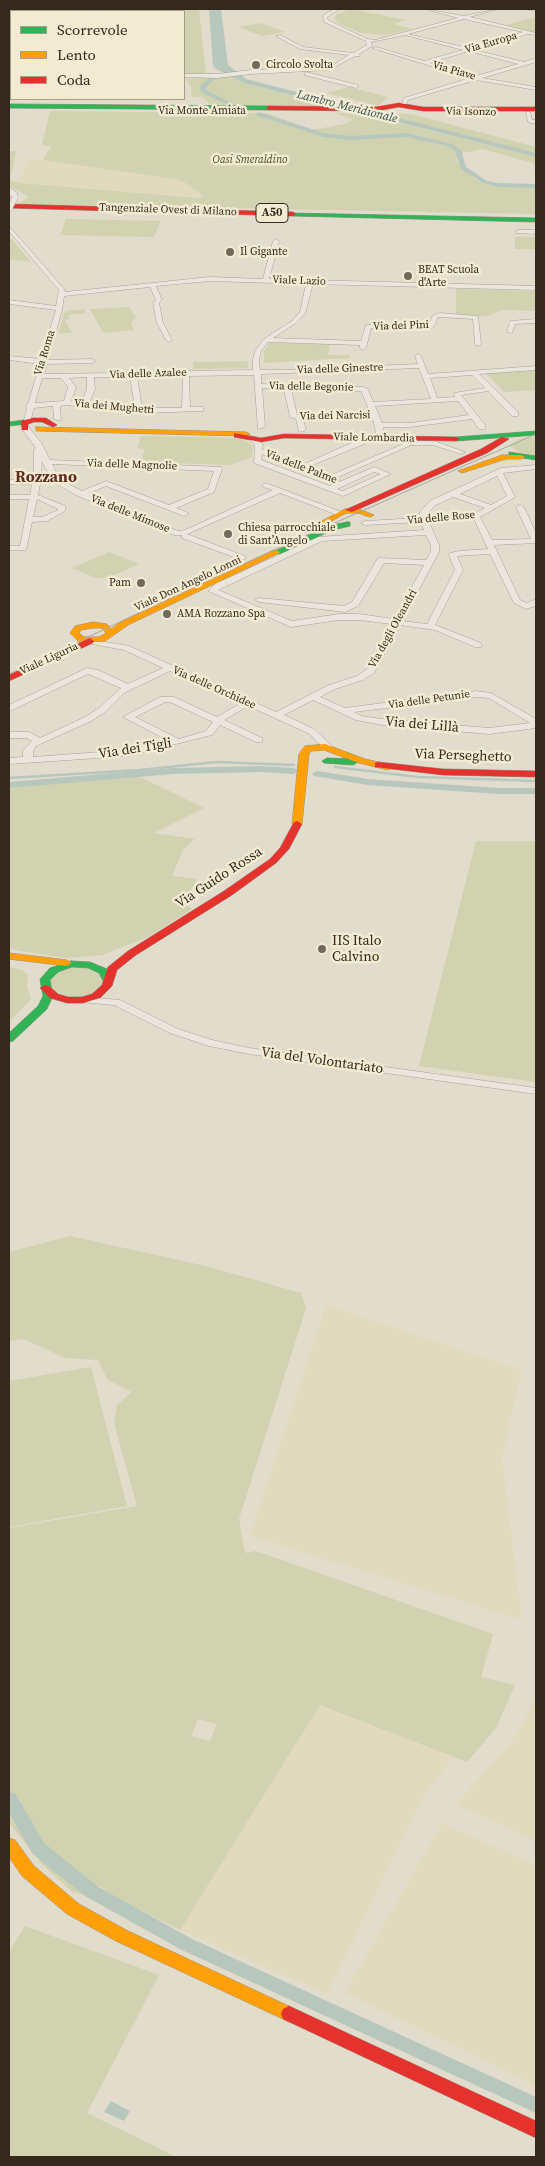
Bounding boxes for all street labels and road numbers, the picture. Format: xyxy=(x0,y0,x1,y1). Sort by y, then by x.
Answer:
street label: Via Europa xyxy=(463,29,519,57)
street label: Via Piave xyxy=(431,58,477,84)
street label: Via Monte Amiata xyxy=(158,104,246,118)
street label: Via Isonzo xyxy=(445,105,497,119)
street label: Tangenziale Ovest di Milano xyxy=(99,201,237,219)
road number: A50 xyxy=(256,204,288,222)
street label: Viale Lazio xyxy=(272,273,326,289)
street label: Via dei Pini xyxy=(373,318,429,334)
street label: Via Roma xyxy=(32,329,58,377)
street label: Via delle Ginestre xyxy=(297,361,383,377)
street label: Via delle Azalee xyxy=(109,366,187,382)
street label: Via delle Begonie xyxy=(269,380,353,394)
street label: Via dei Mughetti xyxy=(73,397,155,417)
street label: Via dei Narcisi xyxy=(299,409,371,423)
street label: Viale Lombardia xyxy=(333,431,415,445)
street label: Via delle Palme xyxy=(263,447,339,487)
street label: Via delle Magnolie xyxy=(86,457,178,473)
street label: Via delle Mimose xyxy=(88,492,172,536)
street label: Via delle Rose xyxy=(406,508,476,528)
street label: Viale Don Angelo Lonni xyxy=(132,553,244,615)
street label: Via degli Oleandri xyxy=(366,587,420,671)
street label: Viale Liguria xyxy=(18,640,80,678)
street label: Via delle Orchidee xyxy=(170,664,258,712)
street label: Via delle Petunie xyxy=(387,688,471,712)
street label: Via dei Lillà xyxy=(384,713,460,737)
street label: Via dei Tigli xyxy=(97,735,173,763)
street label: Via Perseghetto xyxy=(414,746,512,766)
street label: Via Guido Rossa xyxy=(172,844,266,912)
street label: Via del Volontariato xyxy=(260,1044,384,1078)

